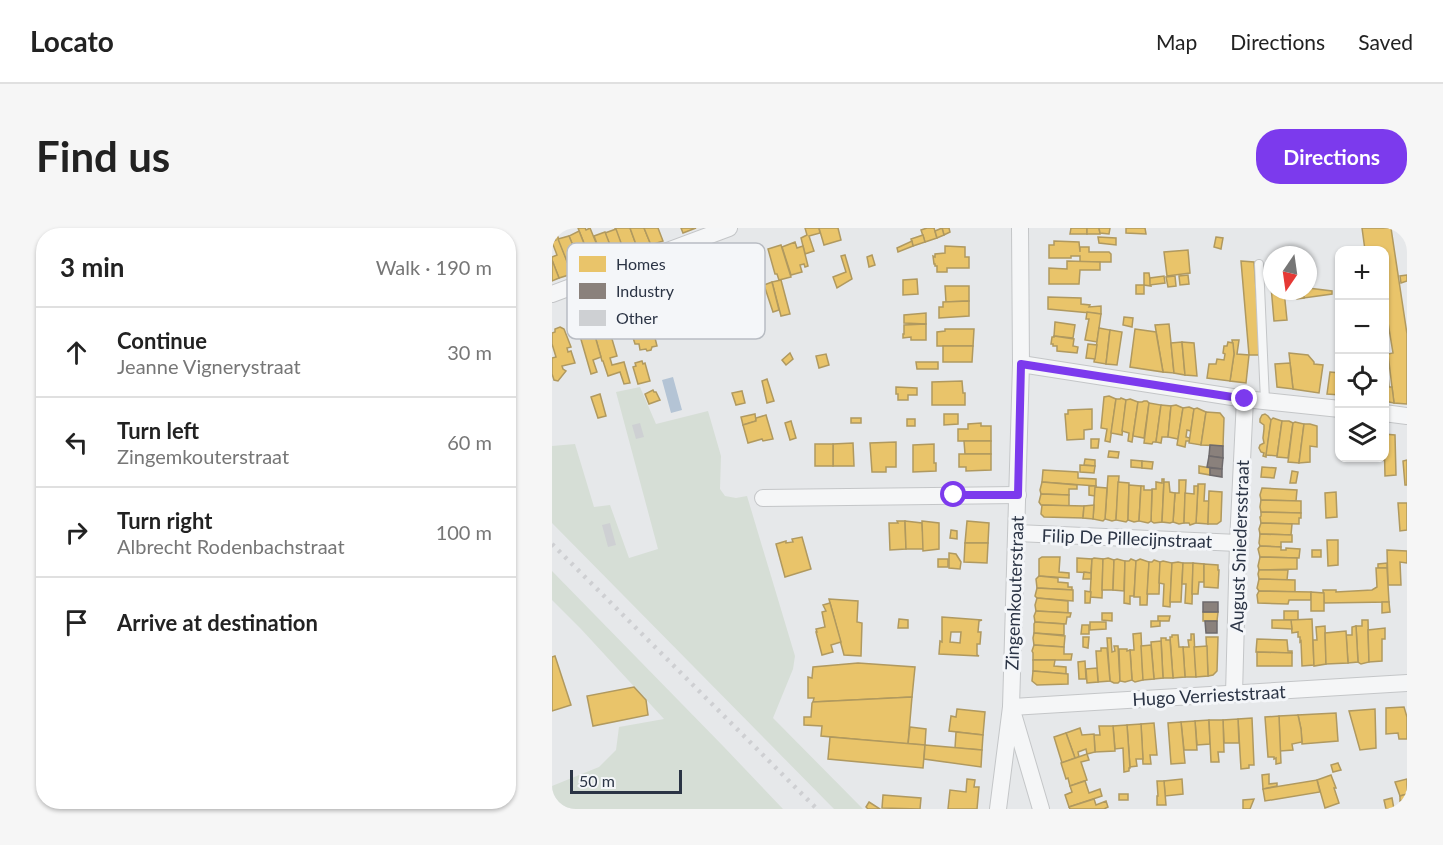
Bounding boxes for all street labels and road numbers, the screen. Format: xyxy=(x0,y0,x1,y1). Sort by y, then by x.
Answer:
street label: August Sniedersstraat xyxy=(1225,459,1253,633)
street label: Zingemkouterstraat xyxy=(1000,515,1028,671)
street label: Filip De Pillecijnstraat xyxy=(1041,524,1213,552)
street label: Hugo Verrieststraat xyxy=(1132,680,1287,710)

